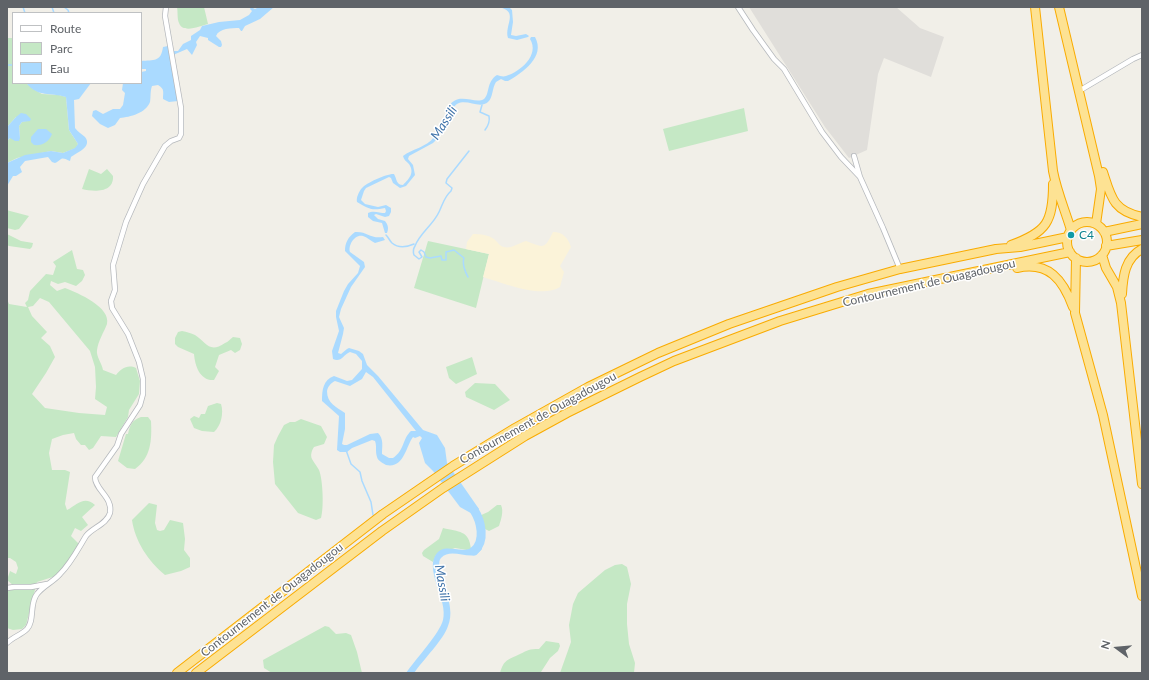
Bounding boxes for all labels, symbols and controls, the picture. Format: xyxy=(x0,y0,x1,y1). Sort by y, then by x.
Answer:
legend xyxy=(12,12,142,84)
text: Route xyxy=(50,21,81,36)
text: Parc xyxy=(50,41,73,56)
text: Eau xyxy=(50,61,70,76)
water label: Massili xyxy=(427,103,461,143)
place label: C4 xyxy=(1079,228,1094,242)
marker: C4 xyxy=(1066,230,1076,240)
street label: Contournement de Ouagadougou xyxy=(841,256,1017,310)
street label: Contournement de Ouagadougou xyxy=(457,369,619,467)
street label: Contournement de Ouagadougou xyxy=(198,540,346,660)
water label: Massili xyxy=(431,563,453,603)
north arrow xyxy=(1097,628,1137,668)
text: N xyxy=(1098,639,1112,650)

